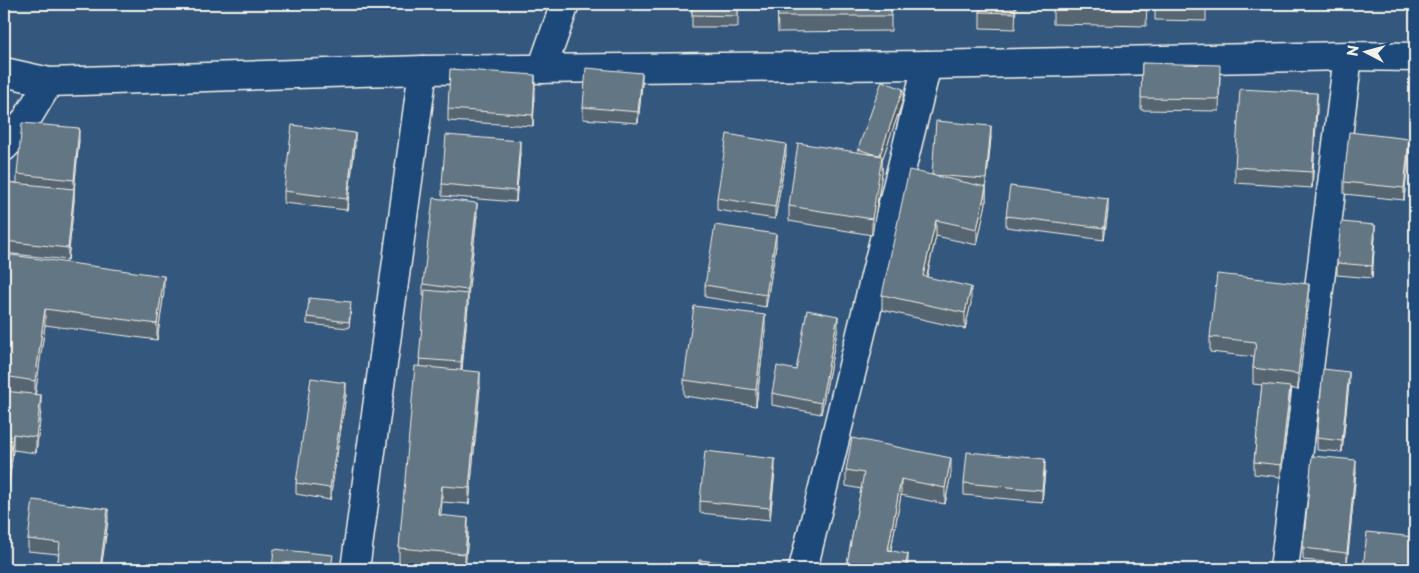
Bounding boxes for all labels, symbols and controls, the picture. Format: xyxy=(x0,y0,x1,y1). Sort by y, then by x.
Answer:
north arrow xyxy=(1342,28,1392,78)
text: N xyxy=(1342,44,1364,57)

